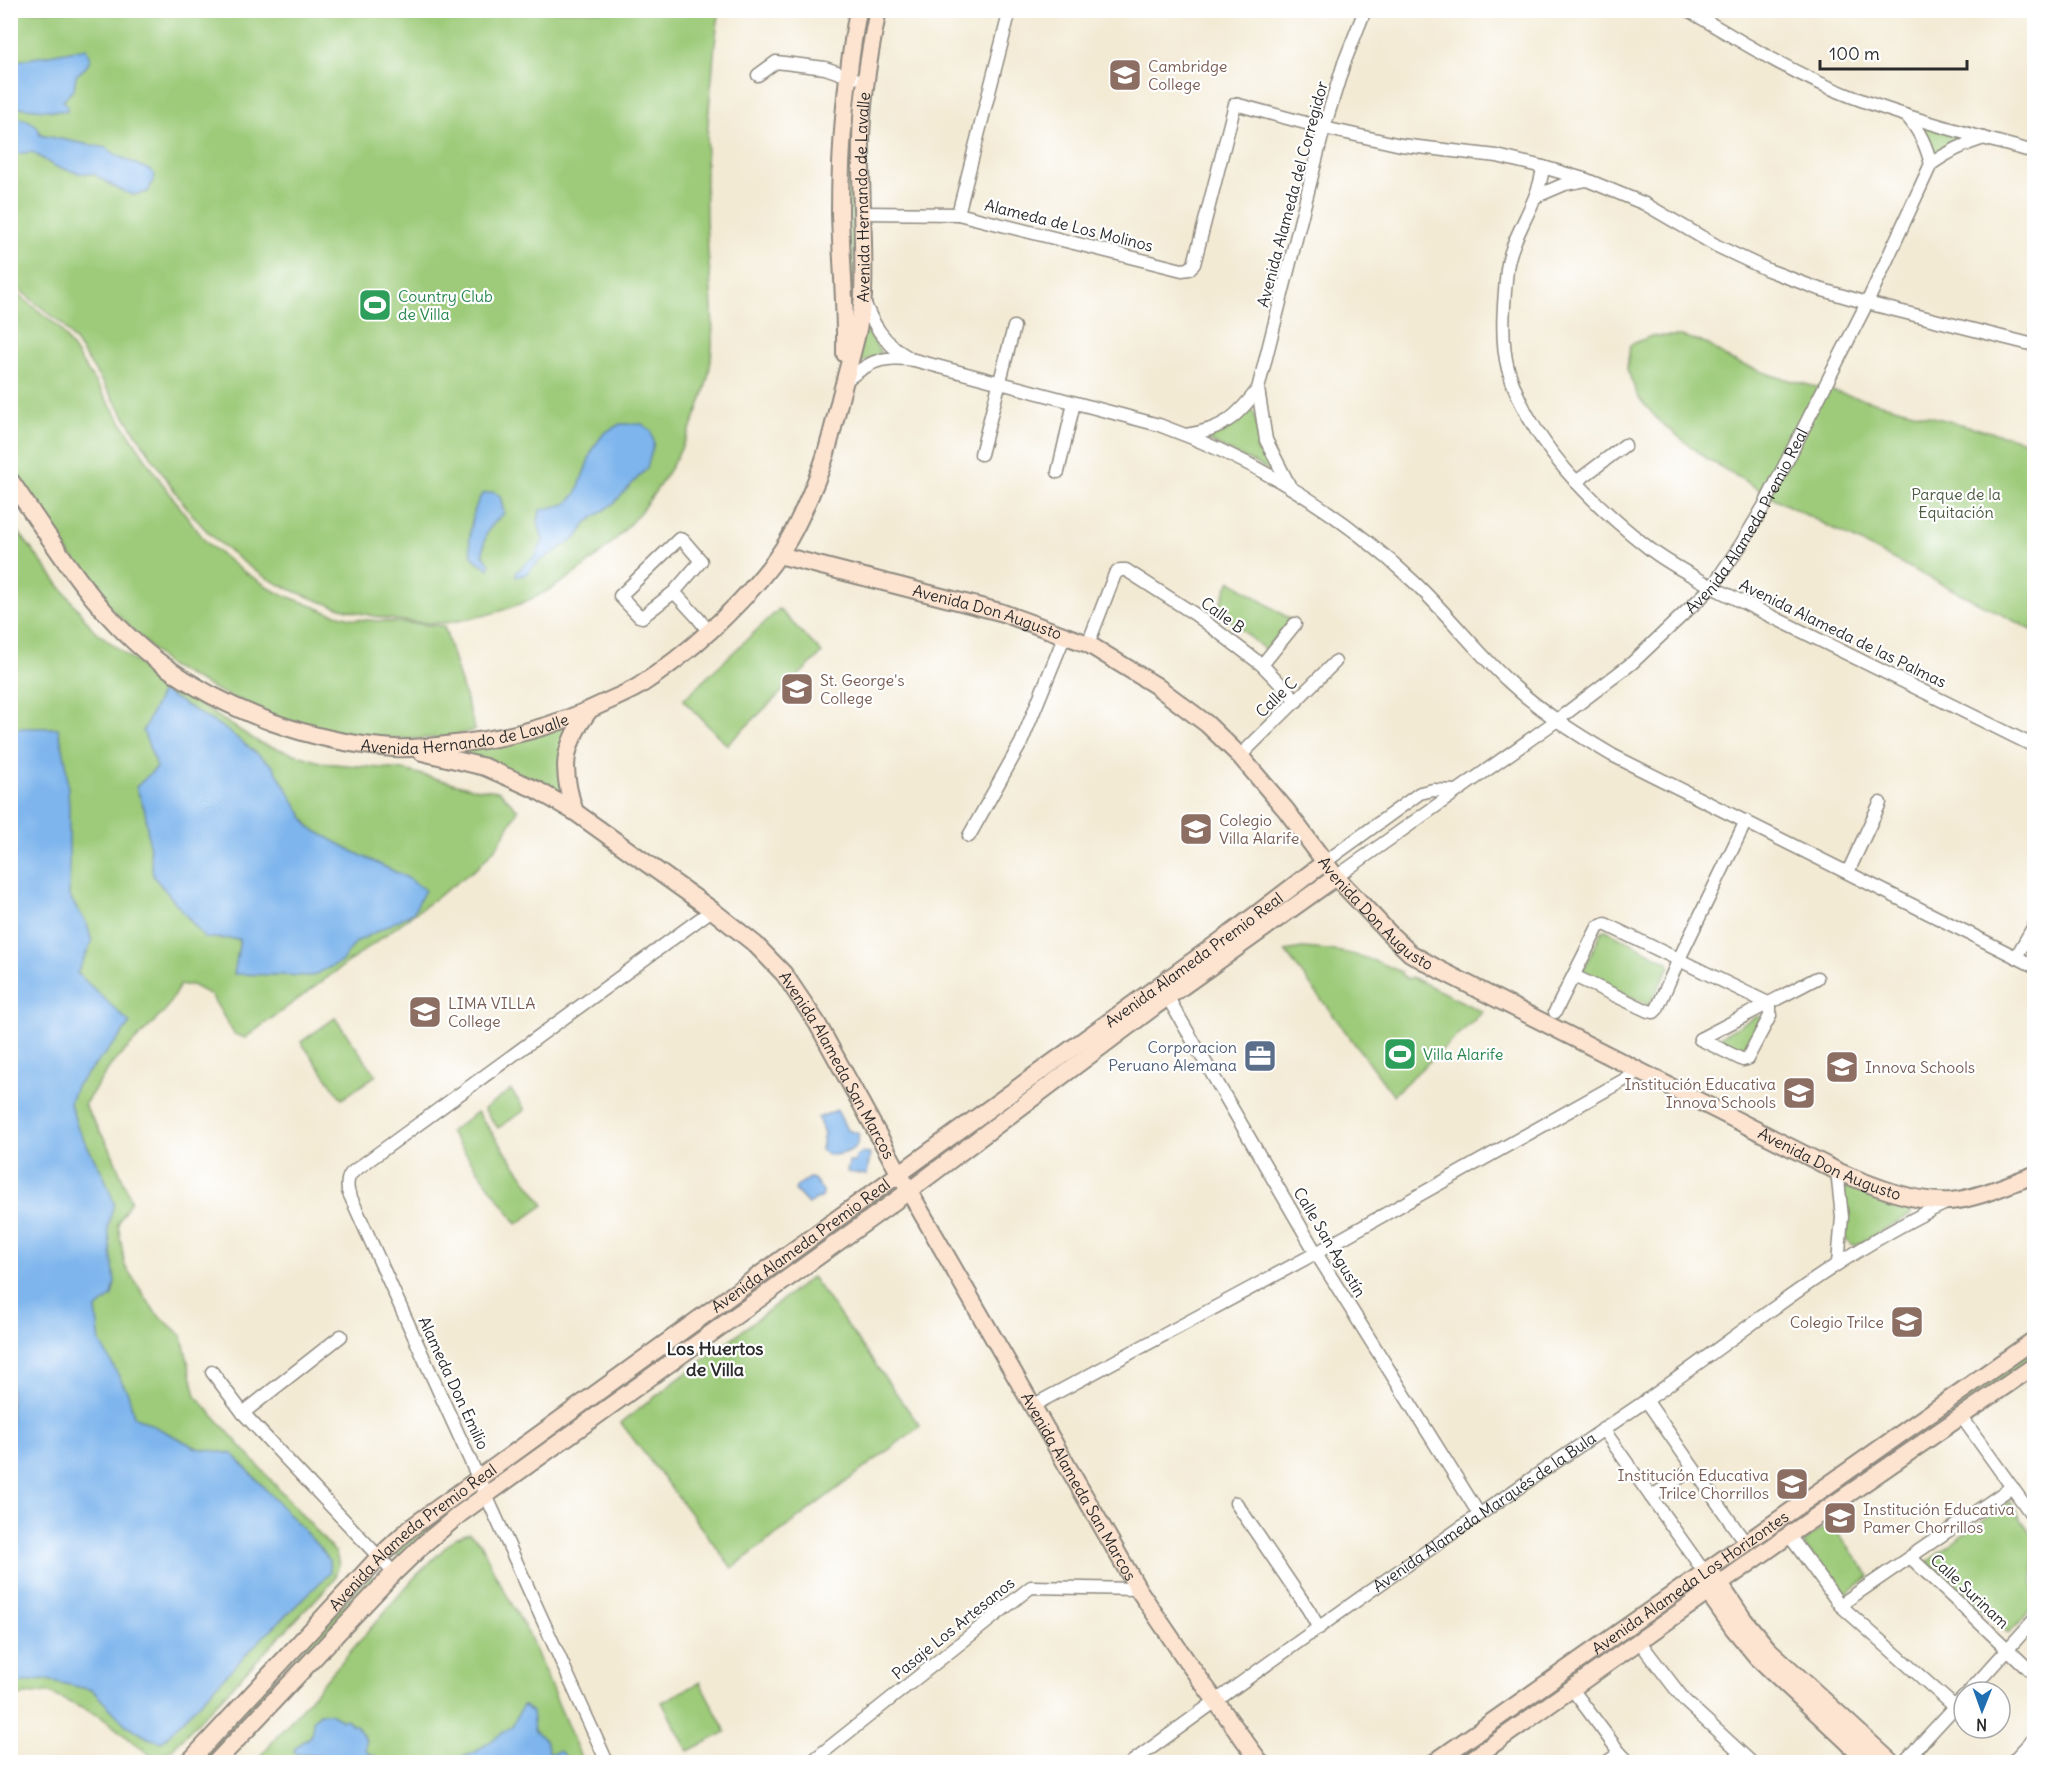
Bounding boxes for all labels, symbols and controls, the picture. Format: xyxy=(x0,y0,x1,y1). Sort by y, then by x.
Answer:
scale bar xyxy=(1820,33,1967,71)
text: 100 m xyxy=(1829,42,1880,65)
place label: Cambridge College xyxy=(1148,56,1227,94)
school or university icon: Cambridge College xyxy=(1107,57,1143,93)
street label: Avenida Alameda del Corregidor xyxy=(1252,78,1332,309)
street label: Avenida Hernando de Lavalle xyxy=(851,91,874,303)
street label: Alameda de Los Molinos xyxy=(983,194,1155,256)
place label: Country Club de Villa xyxy=(398,286,493,324)
sports icon: Country Club de Villa xyxy=(357,287,393,323)
street label: Avenida Alameda Premio Real xyxy=(1681,425,1812,617)
park label: Parque de la Equitación xyxy=(1911,484,2001,522)
street label: Avenida Alameda de las Palmas xyxy=(1736,574,1950,692)
street label: Avenida Don Augusto xyxy=(911,580,1065,644)
street label: Calle B xyxy=(1197,592,1249,638)
place label: St. George's College xyxy=(820,670,905,708)
school or university icon: St. George's College xyxy=(779,671,815,707)
street label: Calle C xyxy=(1251,673,1301,721)
street label: Avenida Hernando de Lavalle xyxy=(360,709,571,758)
place label: Colegio Villa Alarife xyxy=(1219,810,1299,848)
school or university icon: Colegio Villa Alarife xyxy=(1178,811,1214,847)
street label: Avenida Don Augusto xyxy=(1314,852,1437,974)
street label: Avenida Alameda Premio Real xyxy=(1101,888,1287,1032)
street label: Avenida Alameda San Marcos xyxy=(775,967,899,1162)
place label: LIMA VILLA College xyxy=(448,993,535,1031)
school or university icon: LIMA VILLA College xyxy=(407,994,443,1030)
sports icon: Villa Alarife xyxy=(1382,1036,1418,1072)
place label: Corporacion Peruano Alemana xyxy=(1108,1037,1237,1075)
office icon: Corporacion Peruano Alemana xyxy=(1242,1038,1278,1074)
place label: Villa Alarife xyxy=(1423,1044,1503,1064)
school or university icon: Innova Schools xyxy=(1824,1049,1860,1085)
place label: Innova Schools xyxy=(1865,1057,1975,1077)
place label: Institución Educativa Innova Schools xyxy=(1624,1074,1776,1112)
school or university icon: Institución Educativa Innova Schools xyxy=(1781,1075,1817,1111)
street label: Avenida Don Augusto xyxy=(1755,1123,1903,1204)
street label: Avenida Alameda Premio Real xyxy=(707,1174,894,1317)
street label: Calle San Agustín xyxy=(1289,1184,1371,1300)
school or university icon: Colegio Trilce xyxy=(1889,1304,1925,1340)
place label: Colegio Trilce xyxy=(1790,1312,1884,1332)
street label: Alameda Don Emilio xyxy=(414,1313,494,1453)
district label: Los Huertos de Villa xyxy=(667,1337,763,1381)
street label: Avenida Alameda San Marcos xyxy=(1017,1389,1141,1584)
street label: Avenida Alameda Marqués de la Bula xyxy=(1369,1428,1600,1596)
street label: Avenida Alameda Premio Real xyxy=(324,1459,500,1615)
place label: Institución Educativa Trilce Chorrillos xyxy=(1617,1465,1769,1503)
school or university icon: Institución Educativa Trilce Chorrillos xyxy=(1774,1466,1810,1502)
place label: Institución Educativa Pamer Chorrillos xyxy=(1863,1499,2015,1537)
school or university icon: Institución Educativa Pamer Chorrillos xyxy=(1822,1500,1858,1536)
street label: Avenida Alameda Los Horizontes xyxy=(1588,1506,1792,1658)
street label: Calle Surinam xyxy=(1927,1550,2013,1632)
street label: Pasaje Los Artesanos xyxy=(888,1572,1018,1684)
north arrow xyxy=(1952,1680,2012,1740)
text: N xyxy=(1976,1715,1987,1735)

